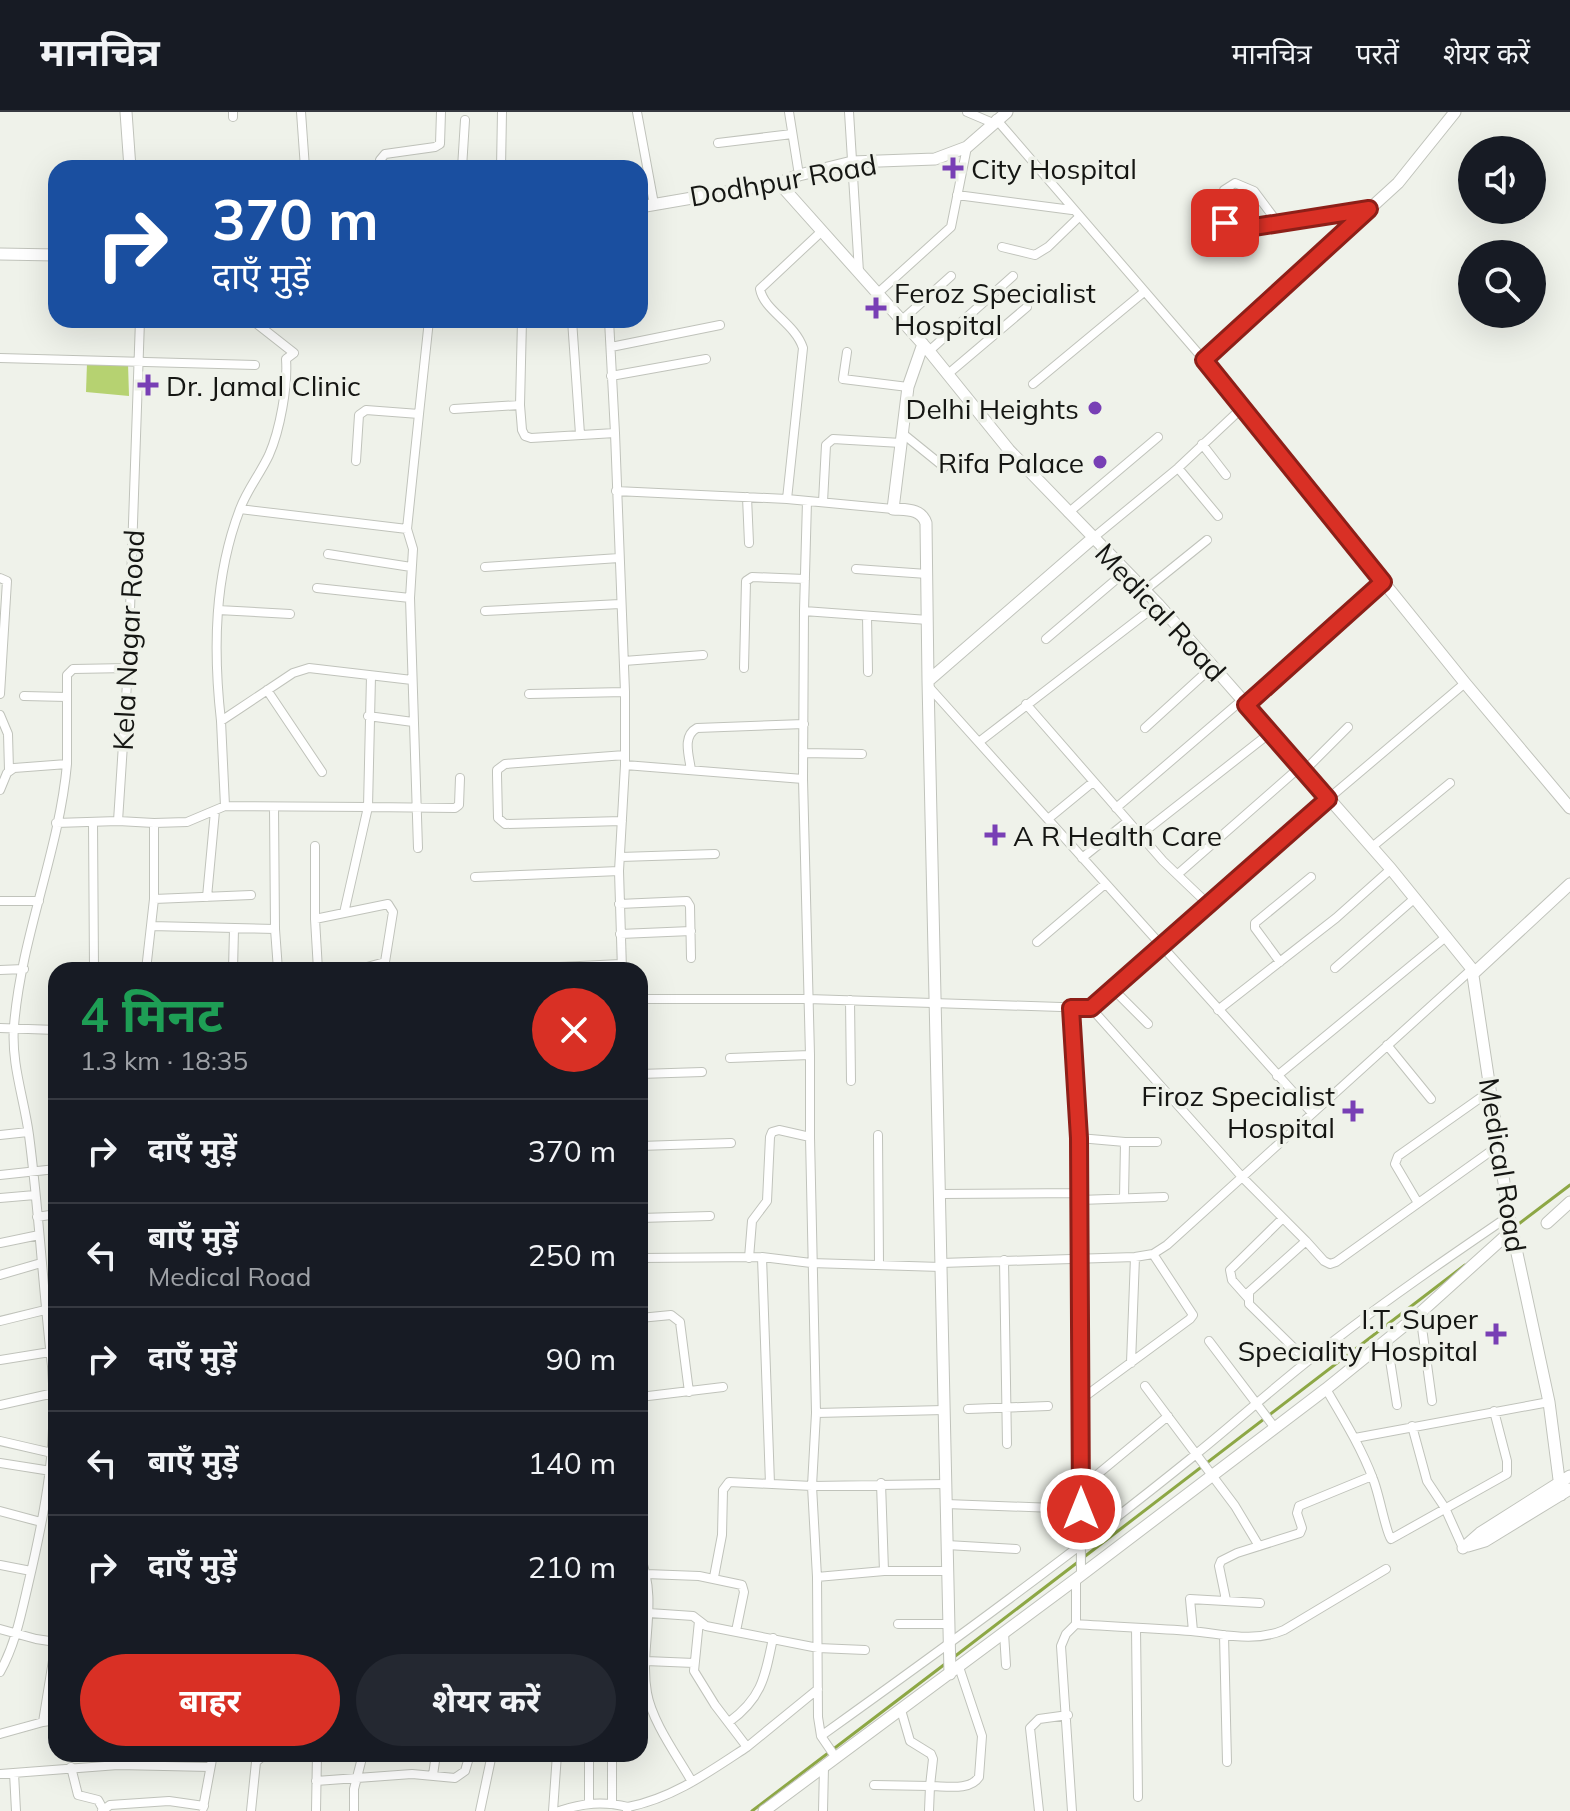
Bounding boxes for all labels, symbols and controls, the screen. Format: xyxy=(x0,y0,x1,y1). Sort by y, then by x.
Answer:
text: मानचित्र xyxy=(40,28,160,76)
text: मानचित्र xyxy=(1232,36,1312,71)
text: परतें xyxy=(1356,36,1399,71)
text: शेयर करें xyxy=(1443,36,1530,71)
map controls xyxy=(1458,136,1546,328)
button: sound xyxy=(1458,136,1546,224)
street label: Dodhpur Road xyxy=(687,146,879,214)
place label: City Hospital xyxy=(971,151,1137,186)
marker: City Hospital xyxy=(942,157,964,179)
text: 370 m xyxy=(212,184,379,254)
pin xyxy=(1191,189,1259,257)
icon: right xyxy=(80,192,184,296)
icon: arrive xyxy=(1203,201,1247,245)
button: search xyxy=(1458,240,1546,328)
text: दाएँ मुड़ें xyxy=(212,253,311,298)
place label: Feroz Specialist Hospital xyxy=(894,275,1096,342)
marker: Feroz Specialist Hospital xyxy=(865,297,887,319)
place label: Dr. Jamal Clinic xyxy=(166,368,361,403)
marker: Dr. Jamal Clinic xyxy=(137,374,159,396)
place label: Delhi Heights xyxy=(905,391,1079,426)
marker: Delhi Heights xyxy=(1086,399,1104,417)
place label: Rifa Palace xyxy=(938,445,1084,480)
marker: Rifa Palace xyxy=(1091,453,1109,471)
street label: Kela Nagar Road xyxy=(105,529,151,751)
street label: Medical Road xyxy=(1088,536,1234,688)
place label: A R Health Care xyxy=(1013,818,1222,853)
marker: A R Health Care xyxy=(984,824,1006,846)
text: 4 मिनट xyxy=(80,984,223,1044)
button: close xyxy=(532,988,616,1072)
text: 1.3 km · 18:35 xyxy=(80,1044,248,1077)
street label: Medical Road xyxy=(1472,1075,1534,1255)
place label: Firoz Specialist Hospital xyxy=(1141,1078,1335,1145)
marker: Firoz Specialist Hospital xyxy=(1342,1100,1364,1122)
icon: right xyxy=(80,1129,124,1173)
text: दाएँ मुड़ें xyxy=(148,1130,237,1168)
text: 370 m xyxy=(528,1132,616,1170)
text: बाएँ मुड़ें xyxy=(148,1218,238,1256)
icon: left xyxy=(80,1233,124,1277)
text: 250 m xyxy=(528,1236,616,1274)
text: Medical Road xyxy=(148,1260,311,1293)
place label: I.T. Super Speciality Hospital xyxy=(1238,1301,1479,1368)
marker: I.T. Super Speciality Hospital xyxy=(1485,1323,1507,1345)
icon: right xyxy=(80,1337,124,1381)
text: दाएँ मुड़ें xyxy=(148,1338,237,1376)
text: 90 m xyxy=(546,1340,616,1378)
icon: left xyxy=(80,1441,124,1485)
text: बाएँ मुड़ें xyxy=(148,1442,238,1480)
text: 140 m xyxy=(528,1444,616,1482)
position arrow xyxy=(1039,1467,1123,1551)
icon: right xyxy=(80,1545,124,1589)
text: दाएँ मुड़ें xyxy=(148,1546,237,1584)
text: 210 m xyxy=(528,1548,616,1586)
button: बाहर xyxy=(80,1654,340,1746)
button: शेयर करें xyxy=(356,1654,616,1746)

